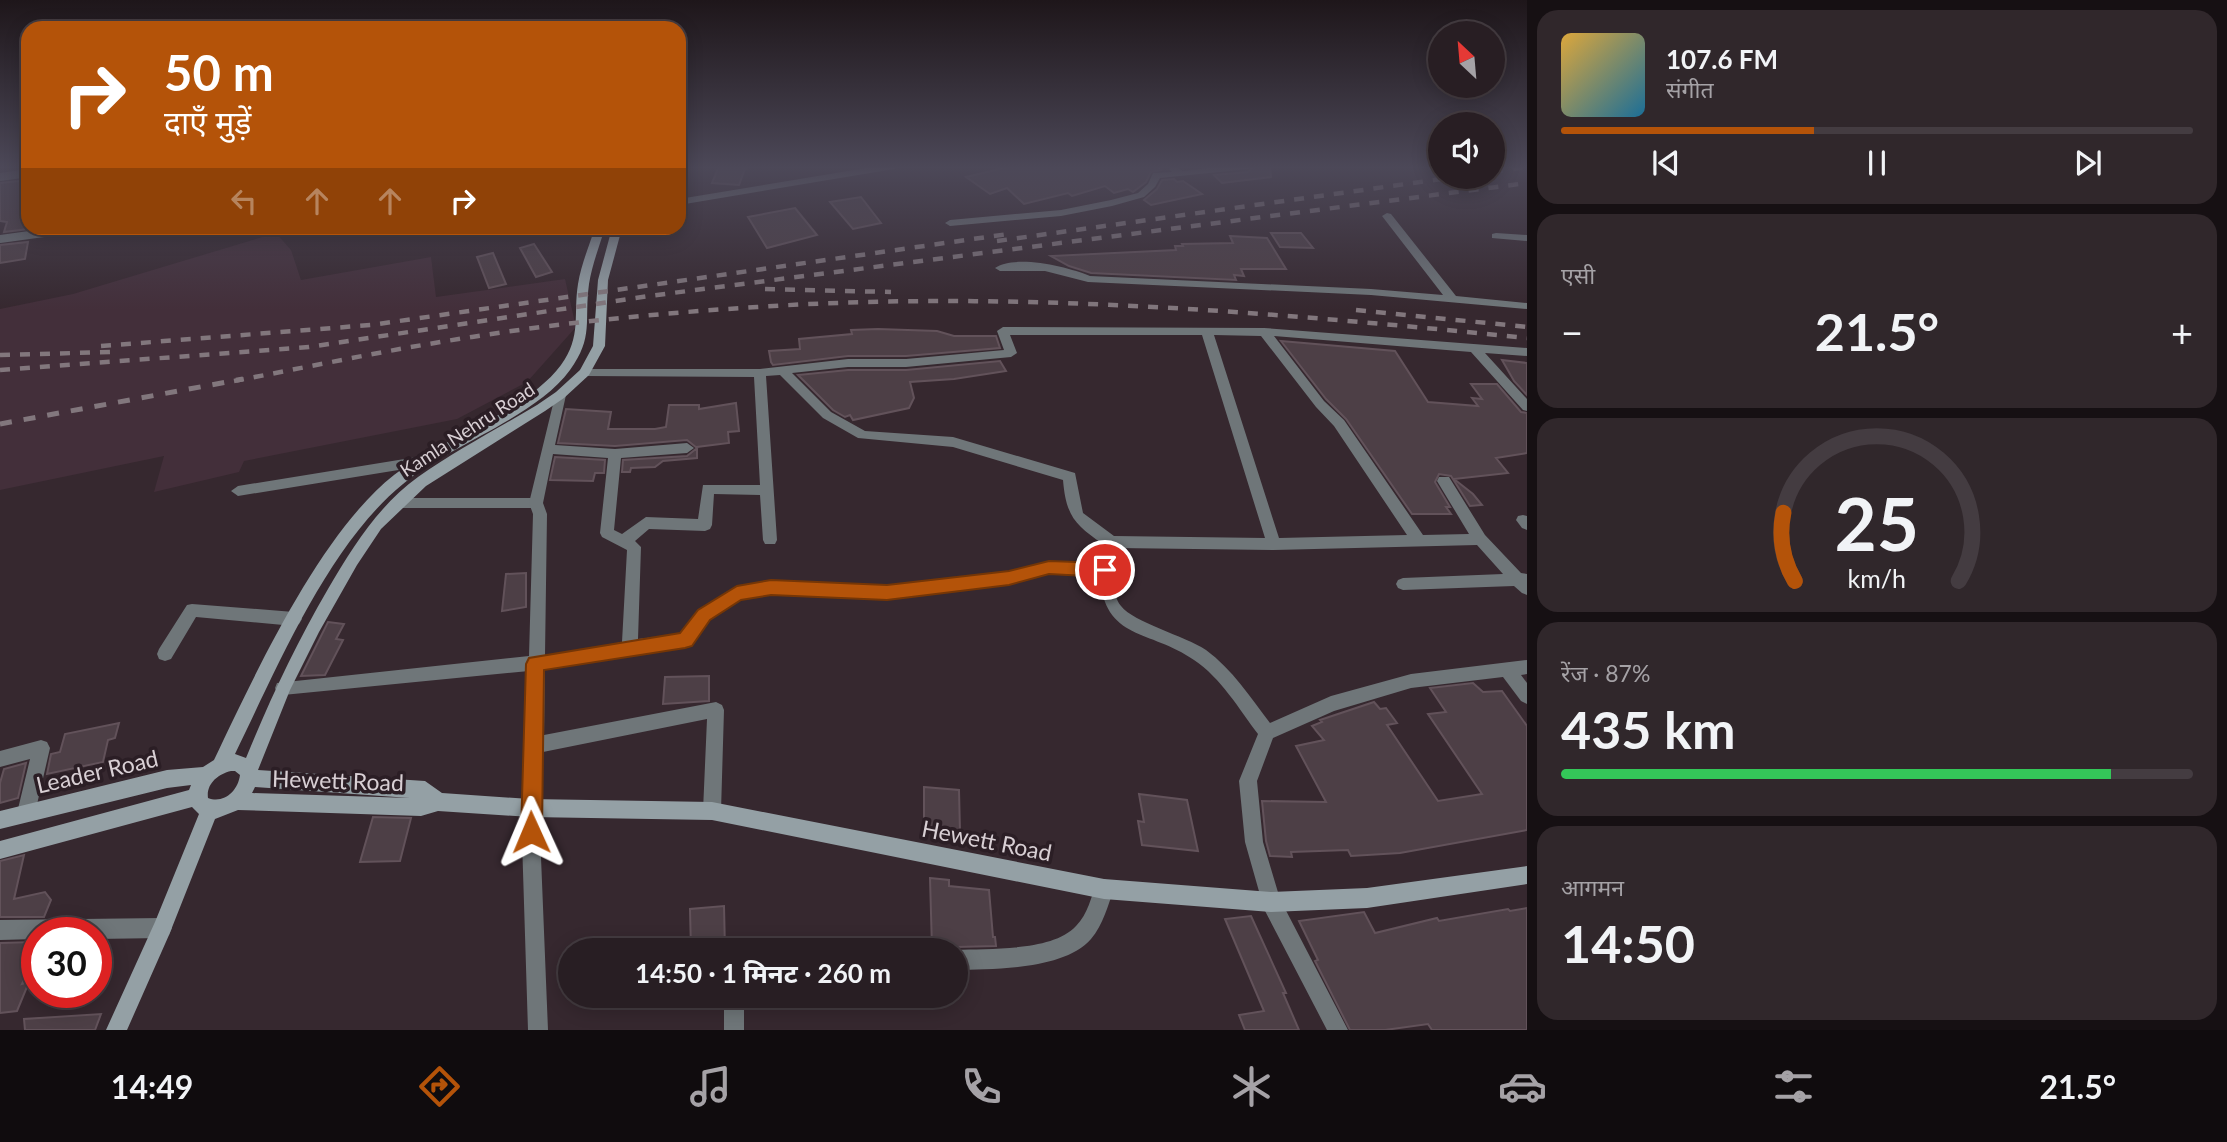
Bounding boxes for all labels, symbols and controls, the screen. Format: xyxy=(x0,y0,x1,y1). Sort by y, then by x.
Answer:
north arrow xyxy=(1428,21,1505,98)
map controls xyxy=(1428,21,1505,189)
text: 50 m xyxy=(164,43,274,101)
text: 107.6 FM xyxy=(1666,43,1778,75)
icon: right xyxy=(49,49,140,140)
text: संगीत xyxy=(1666,75,1714,103)
text: दाएँ मुड़ें xyxy=(164,102,251,141)
button: sound xyxy=(1428,112,1505,189)
icon: previous xyxy=(1647,144,1685,182)
icon: pause xyxy=(1858,144,1896,182)
icon: next xyxy=(2069,144,2107,182)
icon: left xyxy=(225,182,263,220)
icon: ahead xyxy=(298,182,336,220)
icon: ahead xyxy=(371,182,409,220)
icon: right xyxy=(444,182,482,220)
text: एसी xyxy=(1561,261,1595,289)
text: 21.5° xyxy=(1815,300,1939,362)
text: − xyxy=(1561,309,1583,355)
text: + xyxy=(2171,309,2193,355)
street label: Kamla Nehru Road xyxy=(395,377,539,481)
text: 25 xyxy=(1835,479,1919,567)
pin xyxy=(1075,540,1135,600)
icon: arrive xyxy=(1086,551,1124,589)
text: km/h xyxy=(1848,563,1906,593)
text: रेंज · 87% xyxy=(1561,659,1650,687)
text: 435 km xyxy=(1561,698,1735,760)
street label: Leader Road xyxy=(33,743,161,799)
street label: Hewett Road xyxy=(272,764,404,796)
position arrow xyxy=(494,795,568,869)
street label: Hewett Road xyxy=(920,814,1054,866)
text: आगमन xyxy=(1561,873,1624,901)
text: 14:50 xyxy=(1561,912,1695,974)
speed limit sign: 30 xyxy=(21,917,112,1008)
text: 14:50 · 1 मिनट · 260 m xyxy=(635,957,891,989)
icon: directions xyxy=(415,1062,464,1111)
icon: music xyxy=(686,1062,735,1111)
icon: phone xyxy=(957,1062,1006,1111)
icon: climate xyxy=(1227,1062,1276,1111)
icon: car xyxy=(1498,1062,1547,1111)
icon: filters xyxy=(1769,1062,1818,1111)
text: 14:49 xyxy=(111,1067,193,1106)
text: 21.5° xyxy=(2039,1067,2116,1106)

